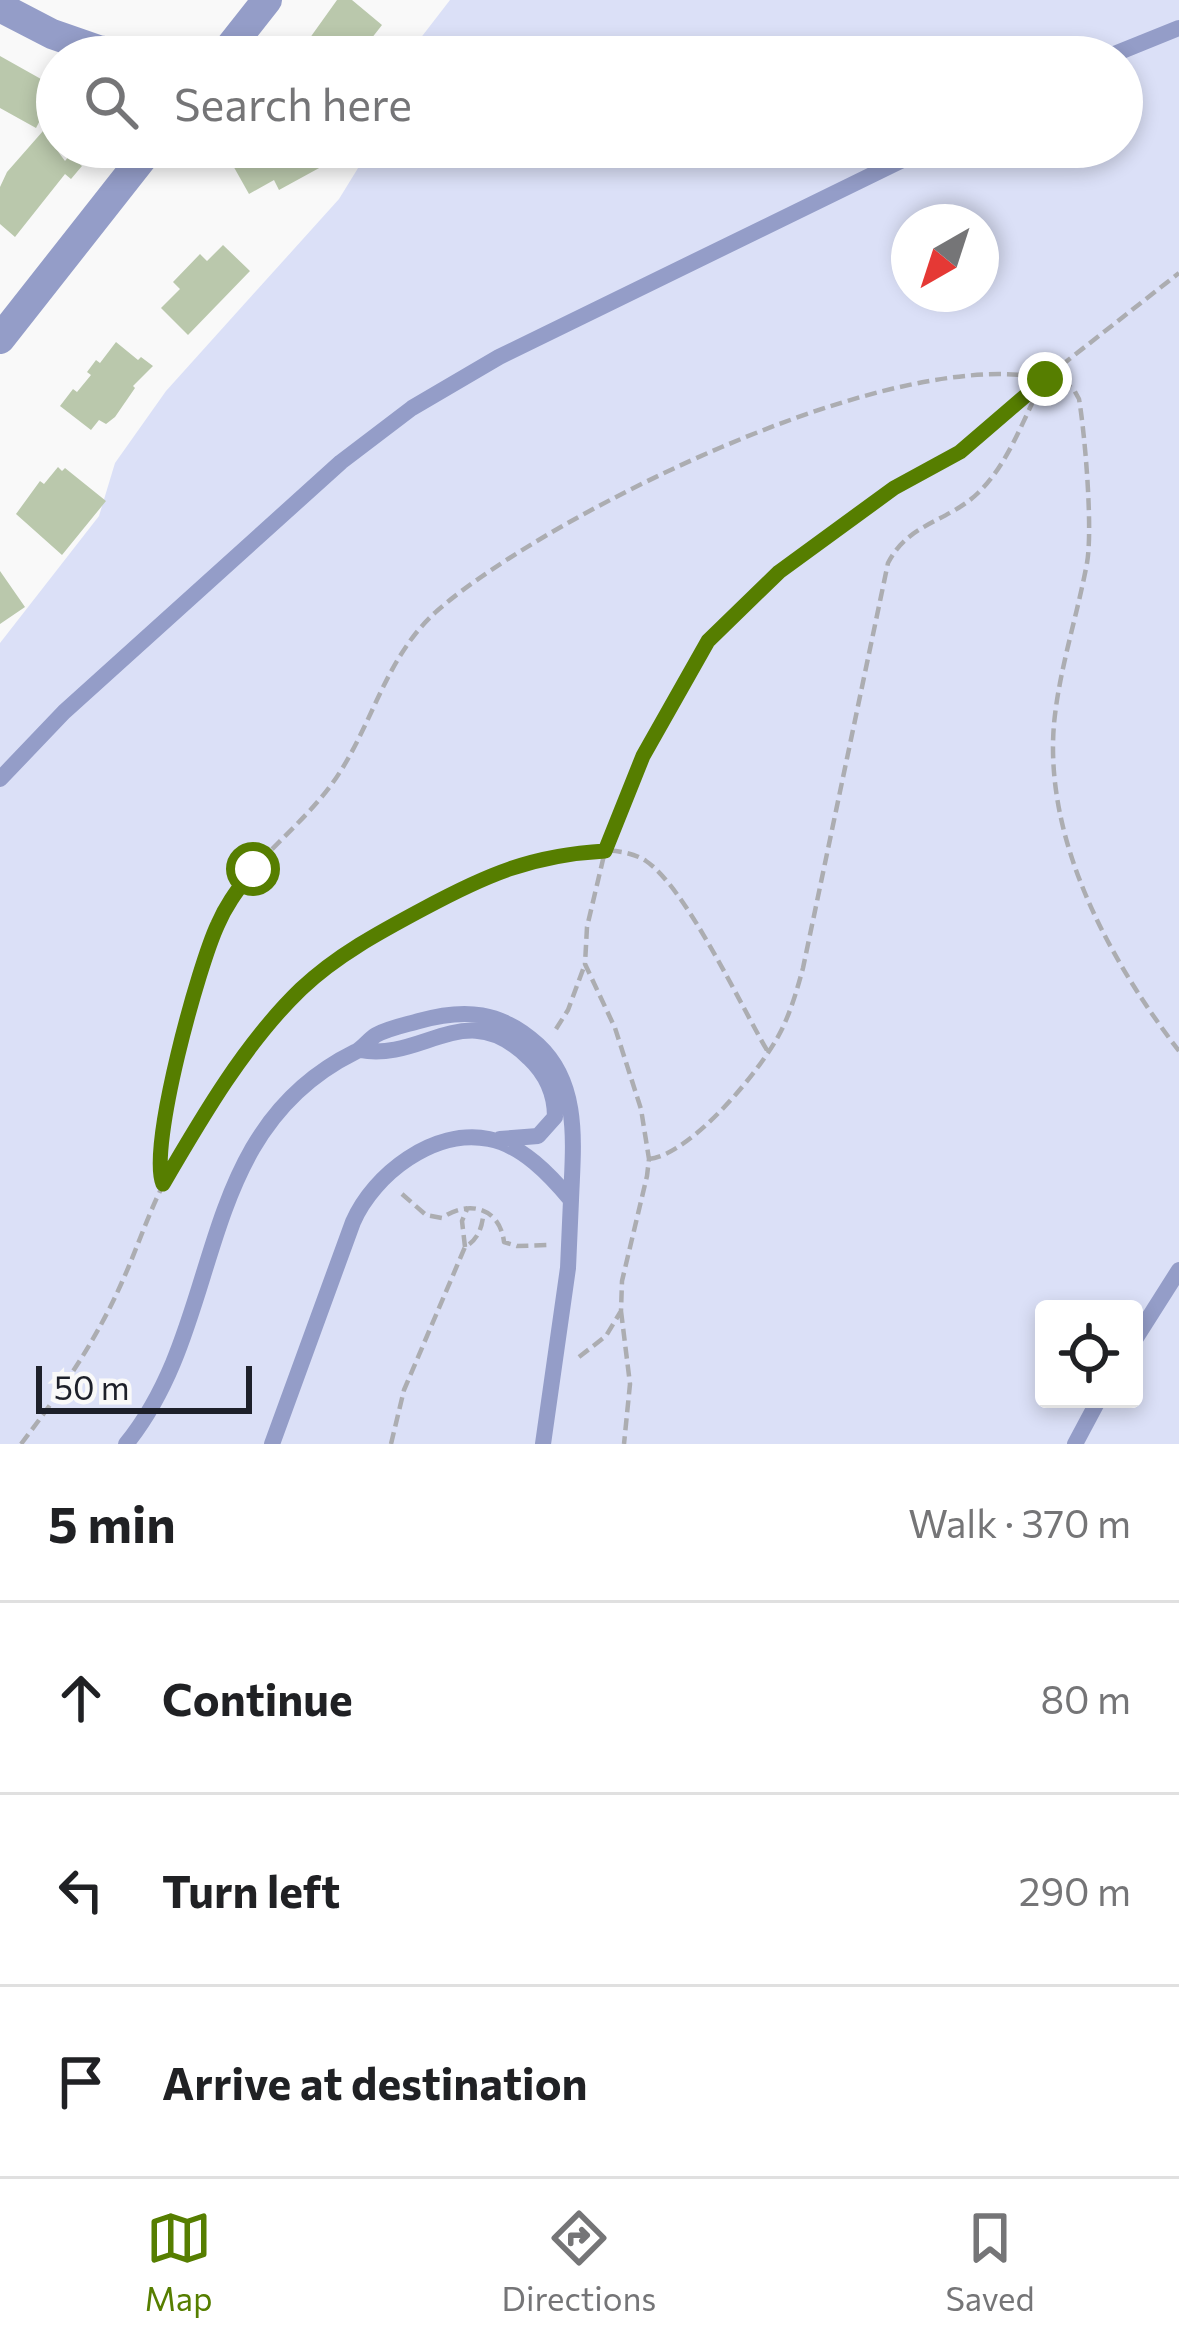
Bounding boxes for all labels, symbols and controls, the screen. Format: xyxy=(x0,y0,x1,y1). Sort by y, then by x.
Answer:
search box xyxy=(36,36,1143,168)
icon: search xyxy=(78,69,144,135)
text: Search here xyxy=(174,75,412,130)
north arrow xyxy=(891,204,999,312)
route end xyxy=(1018,352,1072,406)
route start xyxy=(226,842,280,896)
map controls xyxy=(1035,1300,1143,1408)
button: locate xyxy=(1035,1300,1143,1408)
scale bar xyxy=(36,1360,252,1413)
text: 50 m xyxy=(54,1366,130,1407)
text: 5 min xyxy=(48,1491,176,1554)
text: Walk · 370 m xyxy=(908,1498,1131,1546)
icon: ahead xyxy=(48,1665,114,1731)
text: Continue xyxy=(162,1670,353,1725)
text: 80 m xyxy=(1040,1674,1131,1722)
icon: left xyxy=(48,1857,114,1923)
text: Turn left xyxy=(162,1862,340,1917)
text: 290 m xyxy=(1019,1866,1131,1914)
icon: arrive xyxy=(48,2049,114,2115)
text: Arrive at destination xyxy=(162,2054,588,2109)
tab: Map xyxy=(145,2205,213,2318)
tab: Directions xyxy=(502,2205,656,2318)
tab: Saved xyxy=(945,2205,1034,2318)

